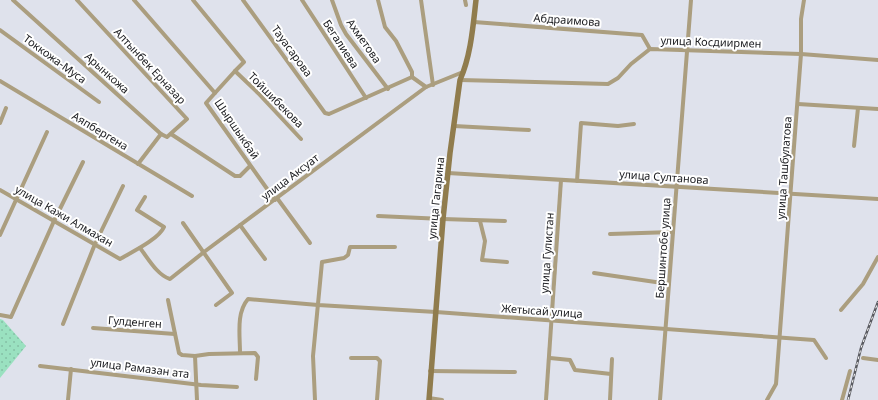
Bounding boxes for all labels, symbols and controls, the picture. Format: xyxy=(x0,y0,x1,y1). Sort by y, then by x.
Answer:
street label: Абдраимова xyxy=(533,10,601,29)
street label: Бегалиева xyxy=(320,16,363,71)
street label: Ахметова xyxy=(344,16,385,66)
street label: Тауасарова xyxy=(269,22,316,80)
street label: Алтынбек Ерназар xyxy=(111,24,190,107)
street label: Токкожа-Муса xyxy=(21,31,90,87)
street label: улица Косдиирмен xyxy=(660,32,762,51)
street label: Арынкожа xyxy=(82,49,133,97)
street label: Тойшибекова xyxy=(245,69,307,131)
street label: Шыршыкбай xyxy=(212,96,263,162)
street label: Аяпбергена xyxy=(69,108,131,153)
street label: улица Ташбулатова xyxy=(772,116,795,220)
street label: улица Аксуат xyxy=(258,150,322,203)
street label: улица Гагарина xyxy=(424,156,447,240)
street label: улица Султанова xyxy=(619,166,709,187)
street label: улица Кажи Алмахан xyxy=(13,181,116,250)
street label: Бершинтобе улица xyxy=(651,197,674,299)
street label: улица Гулистан xyxy=(536,212,557,294)
street label: Жетысай улица xyxy=(501,300,583,321)
street label: Гулденген xyxy=(108,312,162,331)
street label: улица Рамазан ата xyxy=(90,354,190,381)

